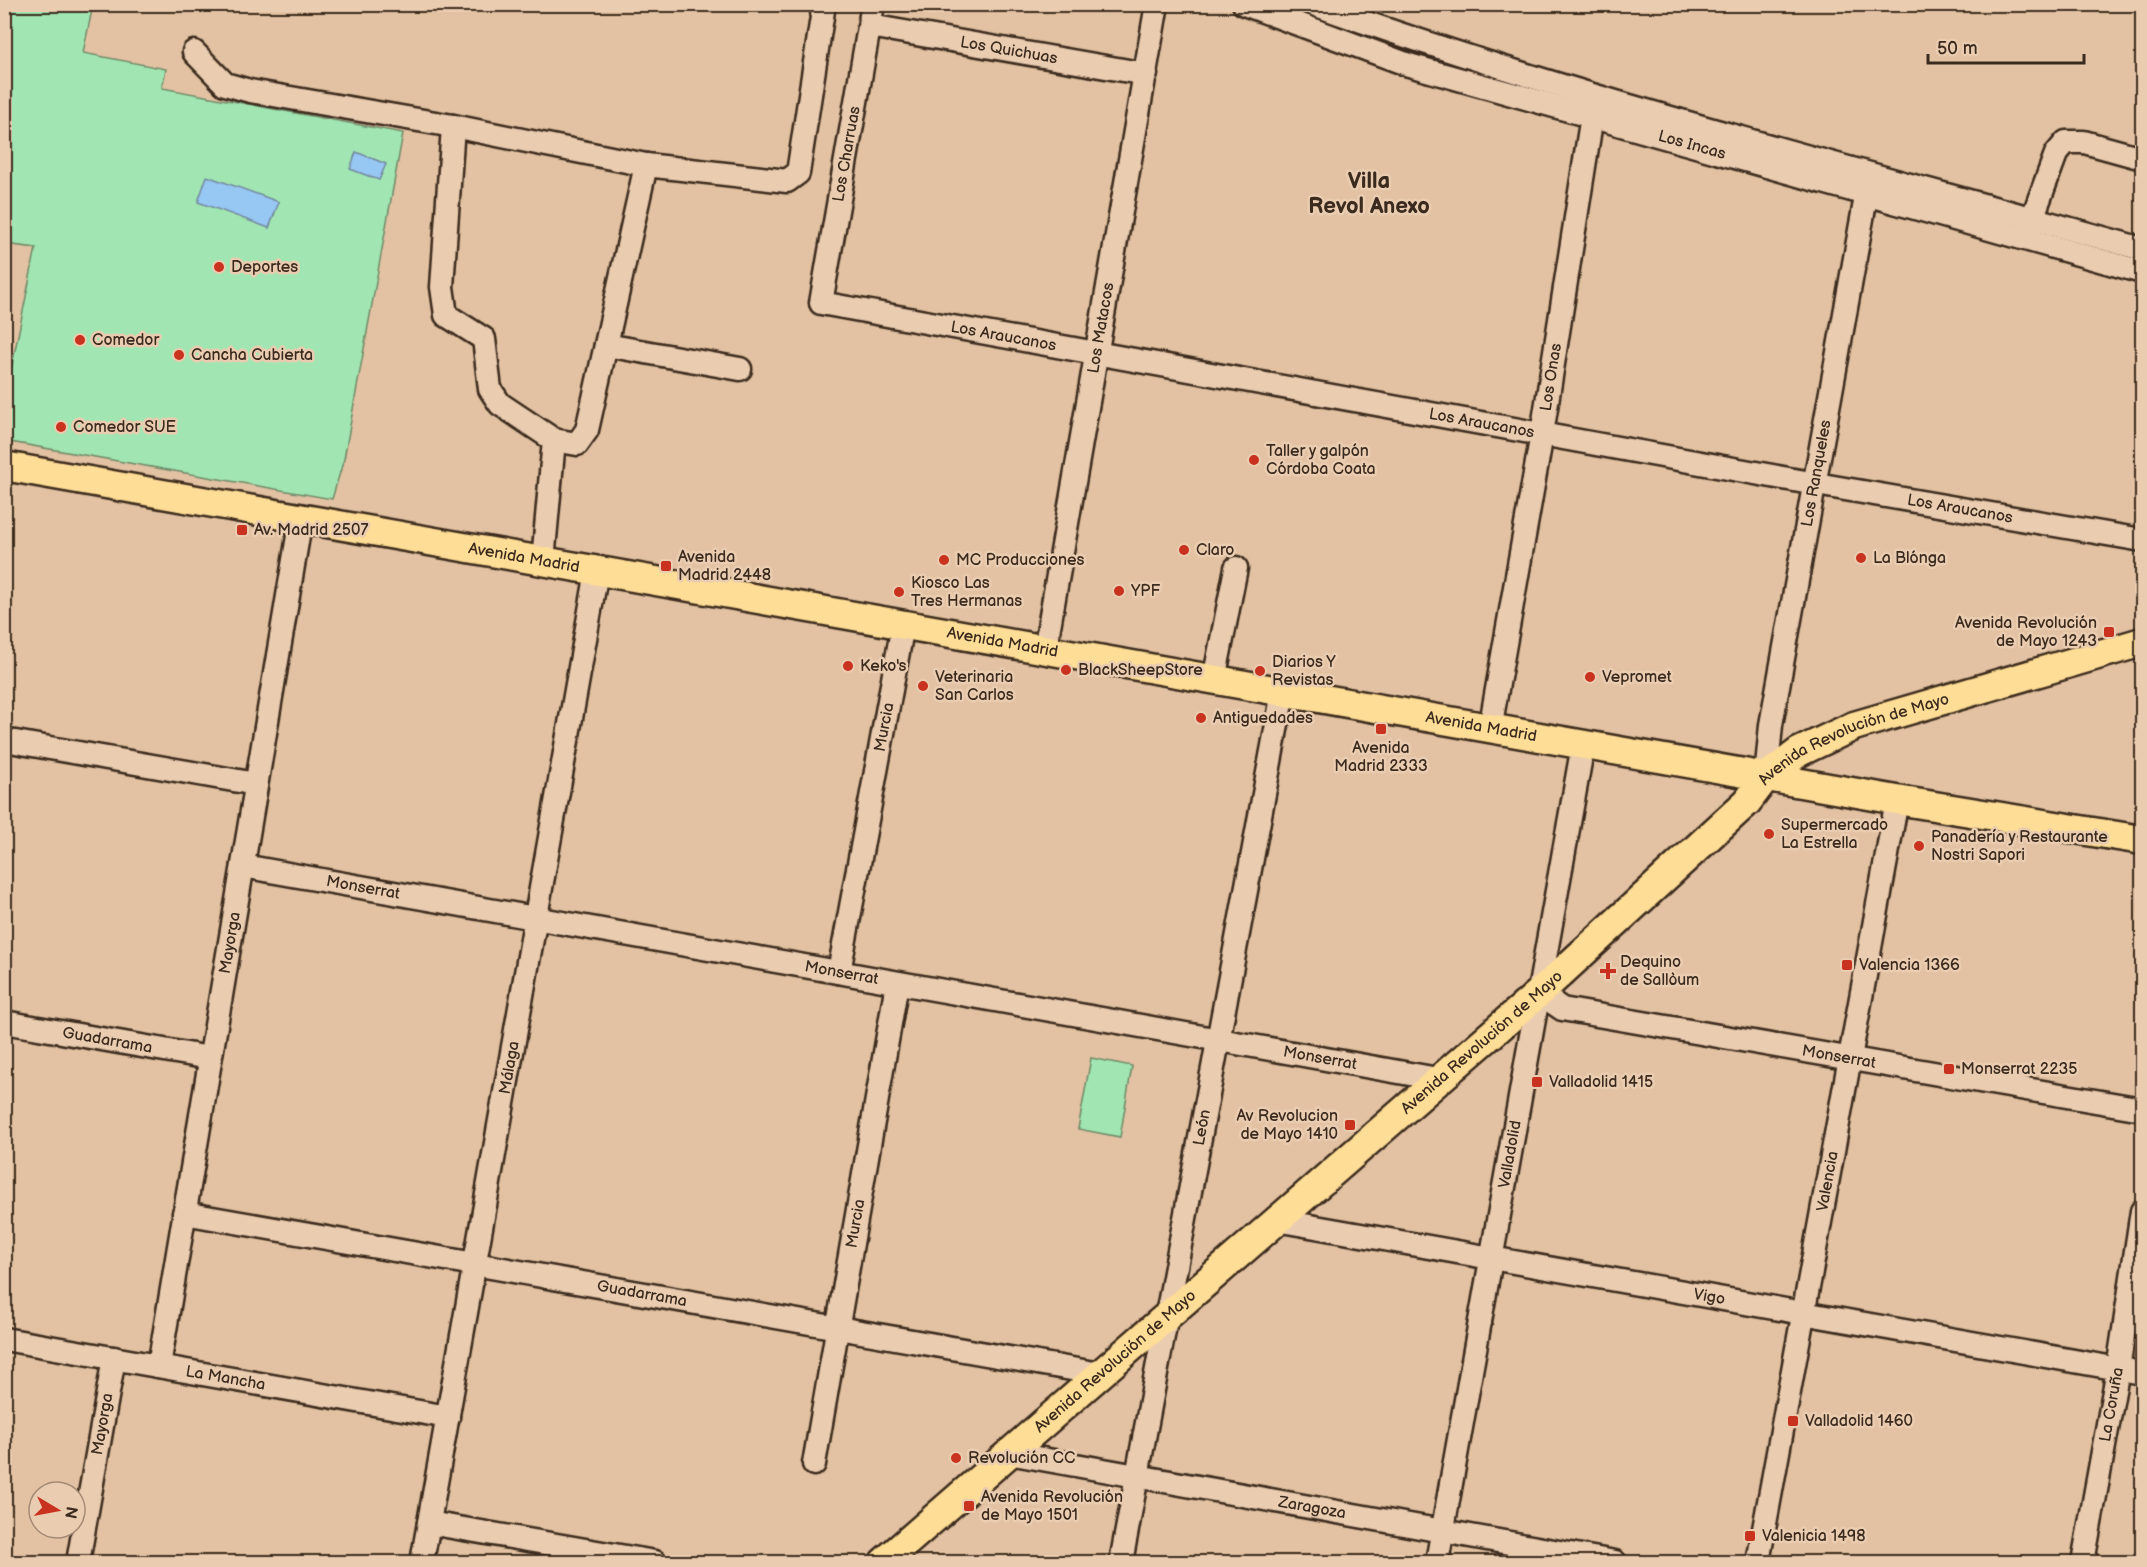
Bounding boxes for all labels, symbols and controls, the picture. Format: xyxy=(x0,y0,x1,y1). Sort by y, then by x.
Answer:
scale bar xyxy=(1928,27,2084,65)
street label: Los Quichuas xyxy=(959,32,1059,68)
text: 50 m xyxy=(1937,38,1978,59)
street label: Los Charruas xyxy=(829,105,865,203)
street label: Los Incas xyxy=(1656,126,1728,164)
district label: Villa Revol Anexo xyxy=(1308,168,1430,220)
place label: Deportes xyxy=(231,258,298,277)
marker: Deportes xyxy=(212,260,226,274)
street label: Los Matacos xyxy=(1084,281,1118,375)
street label: Los Araucanos xyxy=(949,317,1058,355)
place label: Comedor xyxy=(92,331,159,350)
marker: Comedor xyxy=(73,333,87,347)
street label: Los Onas xyxy=(1536,342,1566,412)
place label: Cancha Cubierta xyxy=(191,346,313,365)
marker: Cancha Cubierta xyxy=(172,348,186,362)
street label: Los Araucanos xyxy=(1427,404,1536,442)
place label: Comedor SUE xyxy=(73,418,176,437)
street label: Los Ranqueles xyxy=(1797,418,1835,528)
marker: Comedor SUE xyxy=(54,420,68,434)
place label: Taller y galpón Córdoba Coata xyxy=(1266,442,1376,479)
marker: Taller y galpón Córdoba Coata xyxy=(1247,453,1261,467)
street label: Los Araucanos xyxy=(1906,490,2014,527)
place label: Av. Madrid 2507 xyxy=(254,521,368,540)
marker: Av. Madrid 2507 xyxy=(235,523,249,537)
street label: Avenida Madrid xyxy=(467,539,581,577)
place label: Claro xyxy=(1196,541,1234,560)
marker: Claro xyxy=(1177,543,1191,557)
place label: Avenida Madrid 2448 xyxy=(678,548,771,585)
place label: La Blónga xyxy=(1873,549,1946,568)
place label: MC Producciones xyxy=(956,551,1085,570)
marker: La Blónga xyxy=(1854,551,1868,565)
marker: MC Producciones xyxy=(937,553,951,567)
marker: Avenida Madrid 2448 xyxy=(659,559,673,573)
place label: Kiosco Las Tres Hermanas xyxy=(911,574,1022,611)
place label: YPF xyxy=(1130,582,1160,601)
marker: YPF xyxy=(1112,584,1126,598)
marker: Kiosco Las Tres Hermanas xyxy=(892,585,906,599)
place label: Avenida Revolución de Mayo 1243 xyxy=(1955,614,2097,651)
street label: Avenida Madrid xyxy=(946,623,1060,661)
marker: Avenida Revolución de Mayo 1243 xyxy=(2102,625,2116,639)
place label: Diarios Y Revistas xyxy=(1272,653,1336,690)
place label: Keko's xyxy=(860,657,907,676)
marker: Keko's xyxy=(841,659,855,673)
place label: BlackSheepStore xyxy=(1078,661,1203,680)
marker: BlackSheepStore xyxy=(1059,663,1073,677)
marker: Diarios Y Revistas xyxy=(1253,664,1267,678)
place label: Veterinaria San Carlos xyxy=(935,668,1014,705)
place label: Vepromet xyxy=(1602,668,1672,687)
marker: Vepromet xyxy=(1583,670,1597,684)
marker: Veterinaria San Carlos xyxy=(916,679,930,693)
street label: Avenida Revolución de Mayo xyxy=(1754,689,1951,789)
street label: Murcia xyxy=(870,701,898,753)
street label: Avenida Madrid xyxy=(1424,708,1538,746)
place label: Antiguedades xyxy=(1213,709,1313,728)
marker: Antiguedades xyxy=(1194,711,1208,725)
marker: Avenida Madrid 2333 xyxy=(1374,722,1388,736)
place label: Avenida Madrid 2333 xyxy=(1334,739,1428,776)
place label: Supermercado La Estrella xyxy=(1781,816,1888,853)
marker: Supermercado La Estrella xyxy=(1762,827,1776,841)
place label: Panadería y Restaurante Nostri Sapori xyxy=(1931,828,2108,865)
marker: Panadería y Restaurante Nostri Sapori xyxy=(1912,839,1926,853)
street label: Monserrat xyxy=(325,872,402,903)
street label: Mayorga xyxy=(215,910,244,975)
place label: Dequino de Sallòum xyxy=(1620,953,1699,990)
place label: Valencia 1366 xyxy=(1859,956,1960,975)
street label: Monserrat xyxy=(803,957,880,989)
marker: Valencia 1366 xyxy=(1840,958,1854,972)
marker: Dequino de Sallòum xyxy=(1601,964,1615,978)
street label: Avenida Revolución de Mayo xyxy=(1397,967,1566,1118)
street label: Guadarrama xyxy=(61,1023,154,1057)
street label: Málaga xyxy=(495,1040,523,1096)
street label: Monserrat xyxy=(1801,1041,1877,1072)
street label: Monserrat xyxy=(1282,1042,1358,1074)
place label: Monserrat 2235 xyxy=(1961,1060,2077,1079)
marker: Monserrat 2235 xyxy=(1942,1062,1956,1076)
place label: Valladolid 1415 xyxy=(1549,1073,1653,1092)
marker: Valladolid 1415 xyxy=(1530,1075,1544,1089)
place label: Av Revolucion de Mayo 1410 xyxy=(1236,1107,1338,1144)
street label: León xyxy=(1189,1108,1215,1147)
marker: Av Revolucion de Mayo 1410 xyxy=(1343,1118,1357,1132)
street label: Valladolid xyxy=(1494,1119,1525,1190)
street label: Valencia xyxy=(1813,1150,1842,1213)
street label: Murcia xyxy=(842,1198,869,1250)
street label: Guadarrama xyxy=(596,1276,688,1311)
street label: Vigo xyxy=(1692,1284,1727,1309)
street label: Avenida Revolución de Mayo xyxy=(1030,1286,1200,1437)
street label: La Mancha xyxy=(184,1362,267,1394)
street label: La Coruña xyxy=(2095,1366,2128,1443)
street label: Mayorga xyxy=(88,1392,117,1457)
place label: Valladolid 1460 xyxy=(1805,1412,1913,1431)
marker: Valladolid 1460 xyxy=(1786,1414,1800,1428)
place label: Revolución CC xyxy=(968,1449,1075,1468)
marker: Revolución CC xyxy=(949,1451,963,1465)
north arrow xyxy=(27,1480,87,1540)
place label: Avenida Revolución de Mayo 1501 xyxy=(981,1488,1123,1525)
street label: Zaragoza xyxy=(1276,1492,1347,1523)
marker: Avenida Revolución de Mayo 1501 xyxy=(962,1499,976,1513)
text: N xyxy=(60,1505,81,1520)
place label: Valenicia 1498 xyxy=(1762,1527,1866,1546)
marker: Valenicia 1498 xyxy=(1743,1529,1757,1543)

